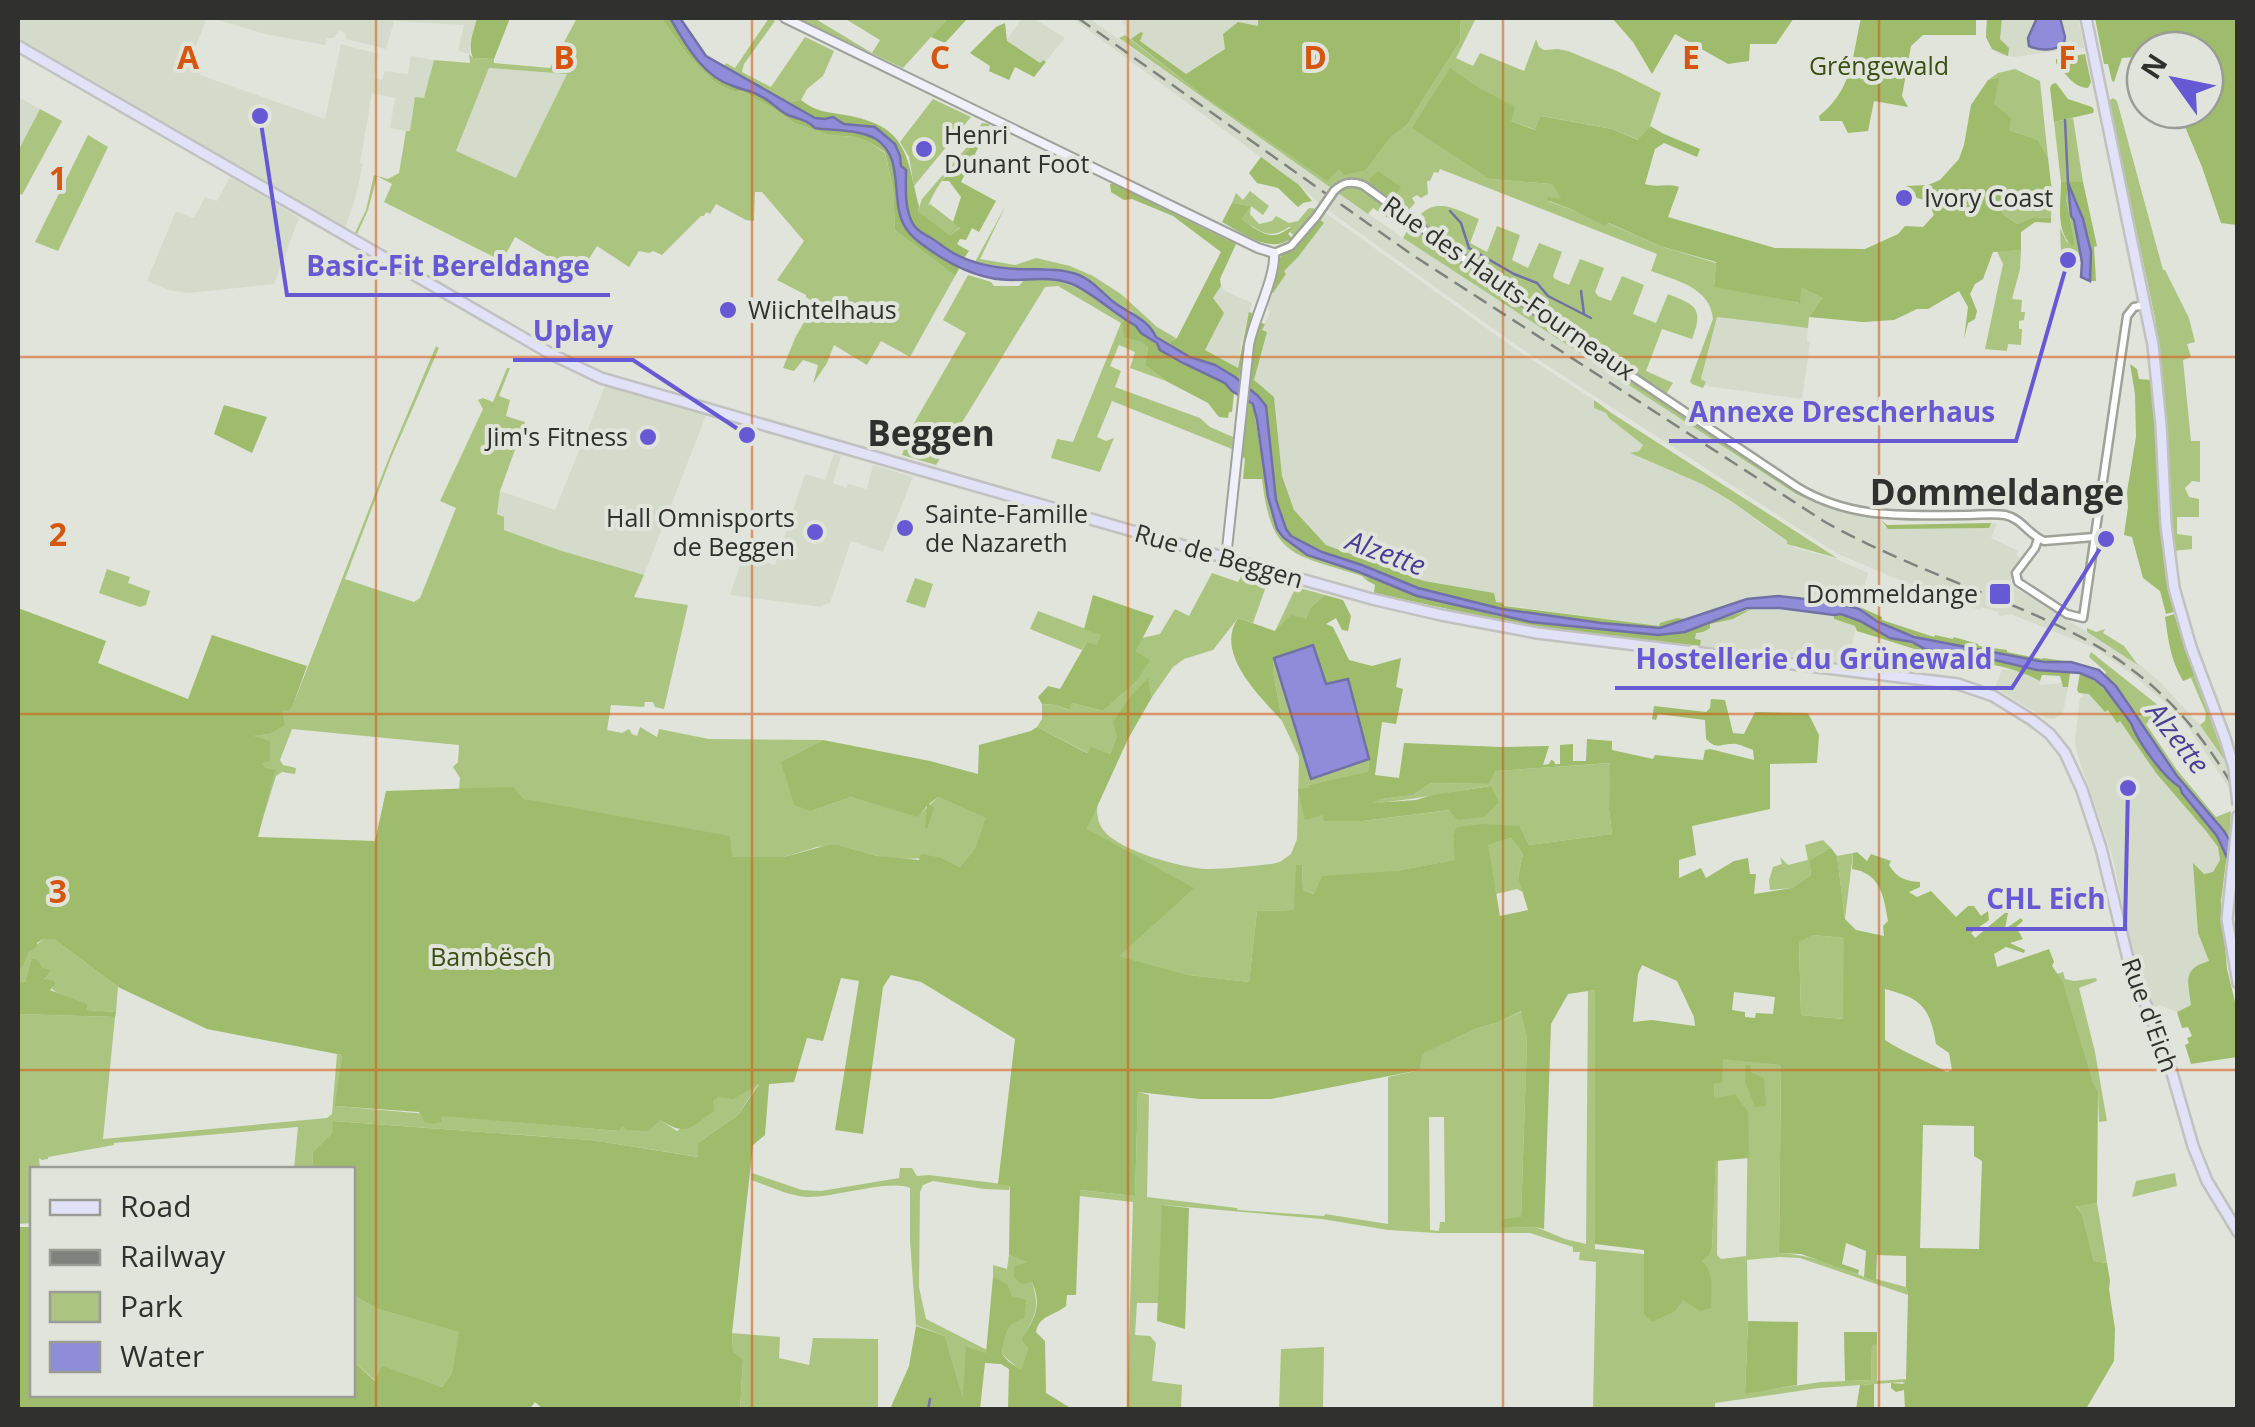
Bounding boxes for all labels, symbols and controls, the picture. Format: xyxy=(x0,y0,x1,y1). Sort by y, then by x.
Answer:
north arrow xyxy=(2125,30,2225,130)
text: A xyxy=(177,35,200,78)
text: B xyxy=(553,35,575,78)
text: C xyxy=(930,35,950,78)
text: D xyxy=(1303,35,1327,78)
text: E xyxy=(1682,35,1700,78)
text: F xyxy=(2058,35,2076,78)
text: N xyxy=(2131,46,2175,86)
park label: Gréngewald xyxy=(1809,48,1949,82)
place label: Henri Dunant Foot xyxy=(944,117,1089,180)
marker: Henri Dunant Foot xyxy=(913,138,935,160)
text: 1 xyxy=(49,156,67,199)
place label: Ivory Coast xyxy=(1924,180,2053,214)
street label: Rue des Hauts-Fourneaux xyxy=(1377,187,1642,387)
marker: Ivory Coast xyxy=(1893,187,1915,209)
callout: Basic-Fit Bereldange xyxy=(287,237,610,295)
text: Basic-Fit Bereldange xyxy=(306,246,590,284)
place label: Wiichtelhaus xyxy=(748,292,897,326)
marker: Wiichtelhaus xyxy=(717,299,739,321)
callout: Uplay xyxy=(513,302,633,360)
text: Uplay xyxy=(533,311,613,349)
callout: Annexe Drescherhaus xyxy=(1669,383,2016,441)
text: Annexe Drescherhaus xyxy=(1689,392,1995,430)
district label: Beggen xyxy=(867,409,995,456)
place label: Jim's Fitness xyxy=(485,419,628,453)
marker: Jim's Fitness xyxy=(637,426,659,448)
district label: Dommeldange xyxy=(1870,468,2124,515)
place label: Sainte-Famille de Nazareth xyxy=(925,496,1088,559)
place label: Hall Omnisports de Beggen xyxy=(606,500,795,563)
text: 2 xyxy=(49,512,67,555)
street label: Rue de Beggen xyxy=(1131,515,1308,595)
marker: Sainte-Famille de Nazareth xyxy=(894,517,916,539)
water label: Alzette xyxy=(1340,520,1431,584)
marker: Hall Omnisports de Beggen xyxy=(804,521,826,543)
place label: Dommeldange xyxy=(1806,576,1978,610)
marker: Dommeldange xyxy=(1987,581,2013,607)
callout: Hostellerie du Grünewald xyxy=(1615,630,2012,688)
text: Hostellerie du Grünewald xyxy=(1636,639,1992,677)
water label: Alzette xyxy=(2137,692,2219,781)
text: 3 xyxy=(49,869,67,912)
callout: CHL Eich xyxy=(1966,871,2125,929)
text: CHL Eich xyxy=(1986,879,2106,917)
park label: Bambësch xyxy=(430,939,552,973)
street label: Rue d'Eich xyxy=(2115,953,2187,1077)
legend xyxy=(30,1167,355,1397)
text: Road xyxy=(120,1185,192,1226)
text: Railway xyxy=(120,1235,226,1276)
text: Park xyxy=(120,1285,183,1326)
text: Water xyxy=(120,1335,204,1376)

